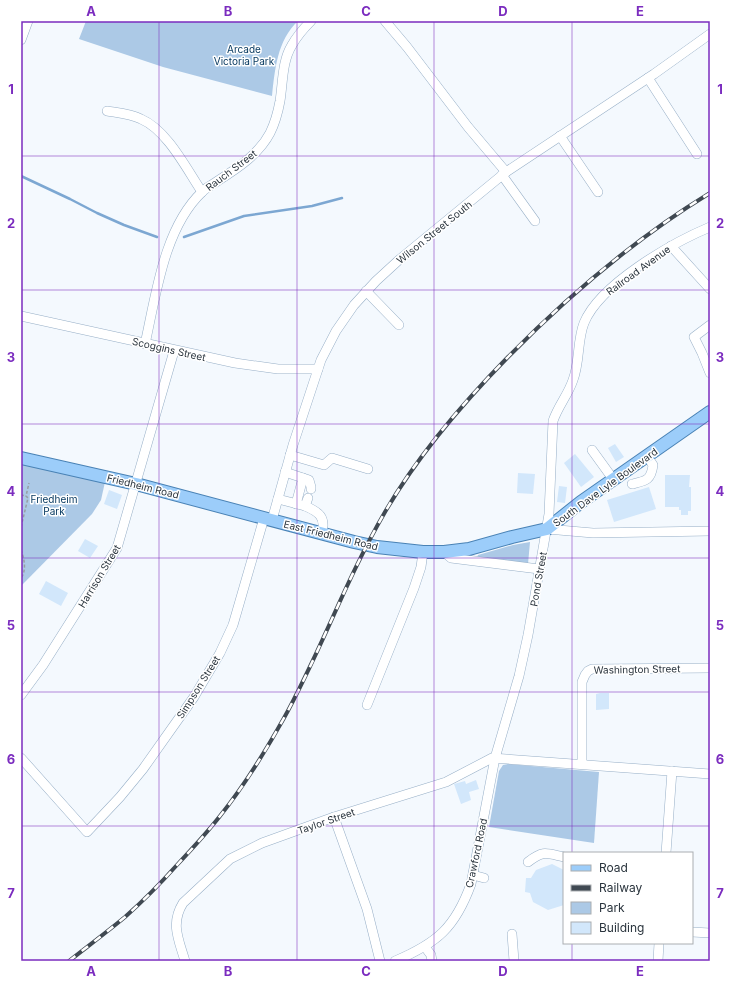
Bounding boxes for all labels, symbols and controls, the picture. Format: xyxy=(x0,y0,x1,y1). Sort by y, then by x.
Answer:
text: A xyxy=(86,3,96,19)
text: B xyxy=(224,3,233,19)
text: C xyxy=(361,3,371,19)
text: D xyxy=(498,3,508,19)
text: E xyxy=(636,3,644,19)
park label: Arcade Victoria Park xyxy=(214,43,275,67)
text: 1 xyxy=(8,81,14,97)
text: 1 xyxy=(717,81,723,97)
street label: Rauch Street xyxy=(203,147,259,193)
street label: Wilson Street South xyxy=(394,198,474,266)
text: 2 xyxy=(7,215,15,231)
text: 2 xyxy=(716,215,724,231)
street label: Railroad Avenue xyxy=(604,243,672,297)
street label: Scoggins Street xyxy=(131,335,208,363)
text: 3 xyxy=(7,349,15,365)
text: 3 xyxy=(716,349,724,365)
street label: South Dave Lyle Boulevard xyxy=(550,445,660,529)
street label: Friedheim Road xyxy=(106,471,180,501)
text: 4 xyxy=(7,483,16,499)
text: 4 xyxy=(716,483,725,499)
park label: Friedheim Park xyxy=(31,493,77,517)
street label: East Friedheim Road xyxy=(283,517,379,553)
street label: Harrison Street xyxy=(75,542,123,610)
street label: Pond Street xyxy=(527,550,549,607)
text: 5 xyxy=(7,617,15,633)
text: 5 xyxy=(716,617,724,633)
street label: Simpson Street xyxy=(174,653,223,721)
street label: Washington Street xyxy=(594,662,681,676)
text: 6 xyxy=(7,751,15,767)
text: 6 xyxy=(716,751,724,767)
street label: Taylor Street xyxy=(296,805,357,836)
street label: Crawford Road xyxy=(463,817,489,889)
legend xyxy=(563,852,693,944)
text: Road xyxy=(599,860,628,875)
text: Railway xyxy=(599,880,643,895)
text: 7 xyxy=(7,885,15,901)
text: 7 xyxy=(716,885,724,901)
text: Park xyxy=(599,900,625,915)
text: Building xyxy=(599,920,644,935)
text: A xyxy=(86,963,96,979)
text: B xyxy=(224,963,233,979)
text: C xyxy=(361,963,371,979)
text: D xyxy=(498,963,508,979)
text: E xyxy=(636,963,644,979)

